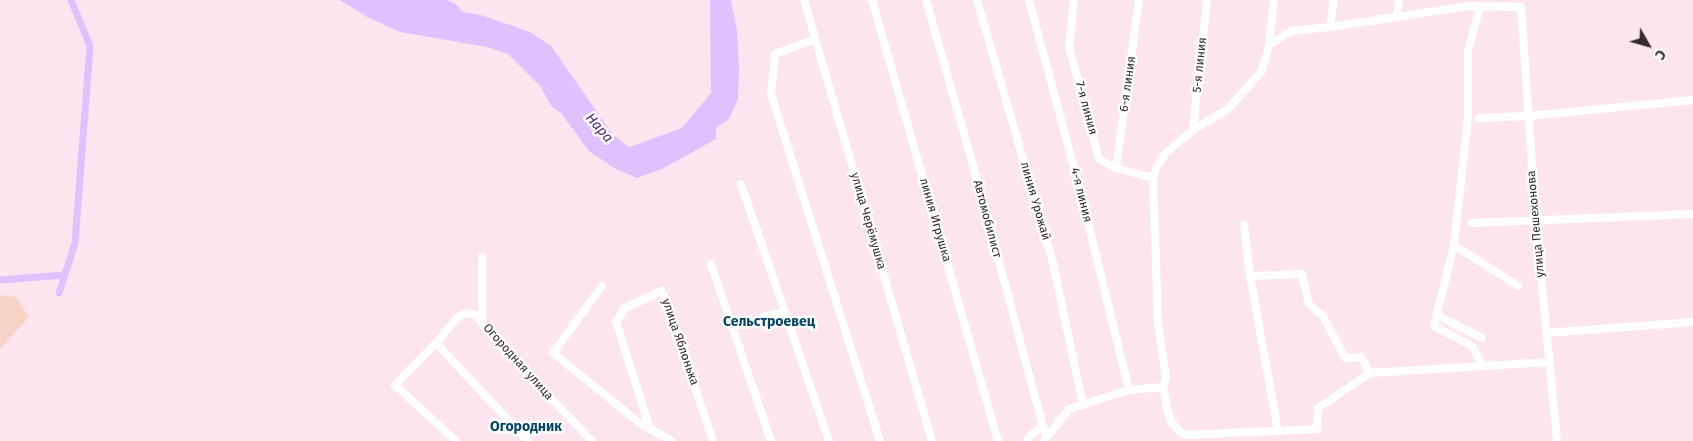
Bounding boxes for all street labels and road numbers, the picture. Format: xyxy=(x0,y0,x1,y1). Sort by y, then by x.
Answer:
street label: 5-я линия xyxy=(1190,37,1210,93)
street label: 6-я линия xyxy=(1117,55,1139,113)
street label: 7-я линия xyxy=(1072,80,1100,136)
street label: линия Урожай xyxy=(1017,160,1053,242)
street label: 4-я линия xyxy=(1067,166,1095,224)
street label: улица Пешехонова xyxy=(1524,170,1548,278)
street label: улица Черёмушка xyxy=(847,171,889,271)
street label: линия Игрушка xyxy=(916,176,954,264)
street label: Автомобилист xyxy=(970,179,1004,259)
street label: улица Яблонька xyxy=(658,297,702,387)
street label: Огородная улица xyxy=(480,321,556,403)

